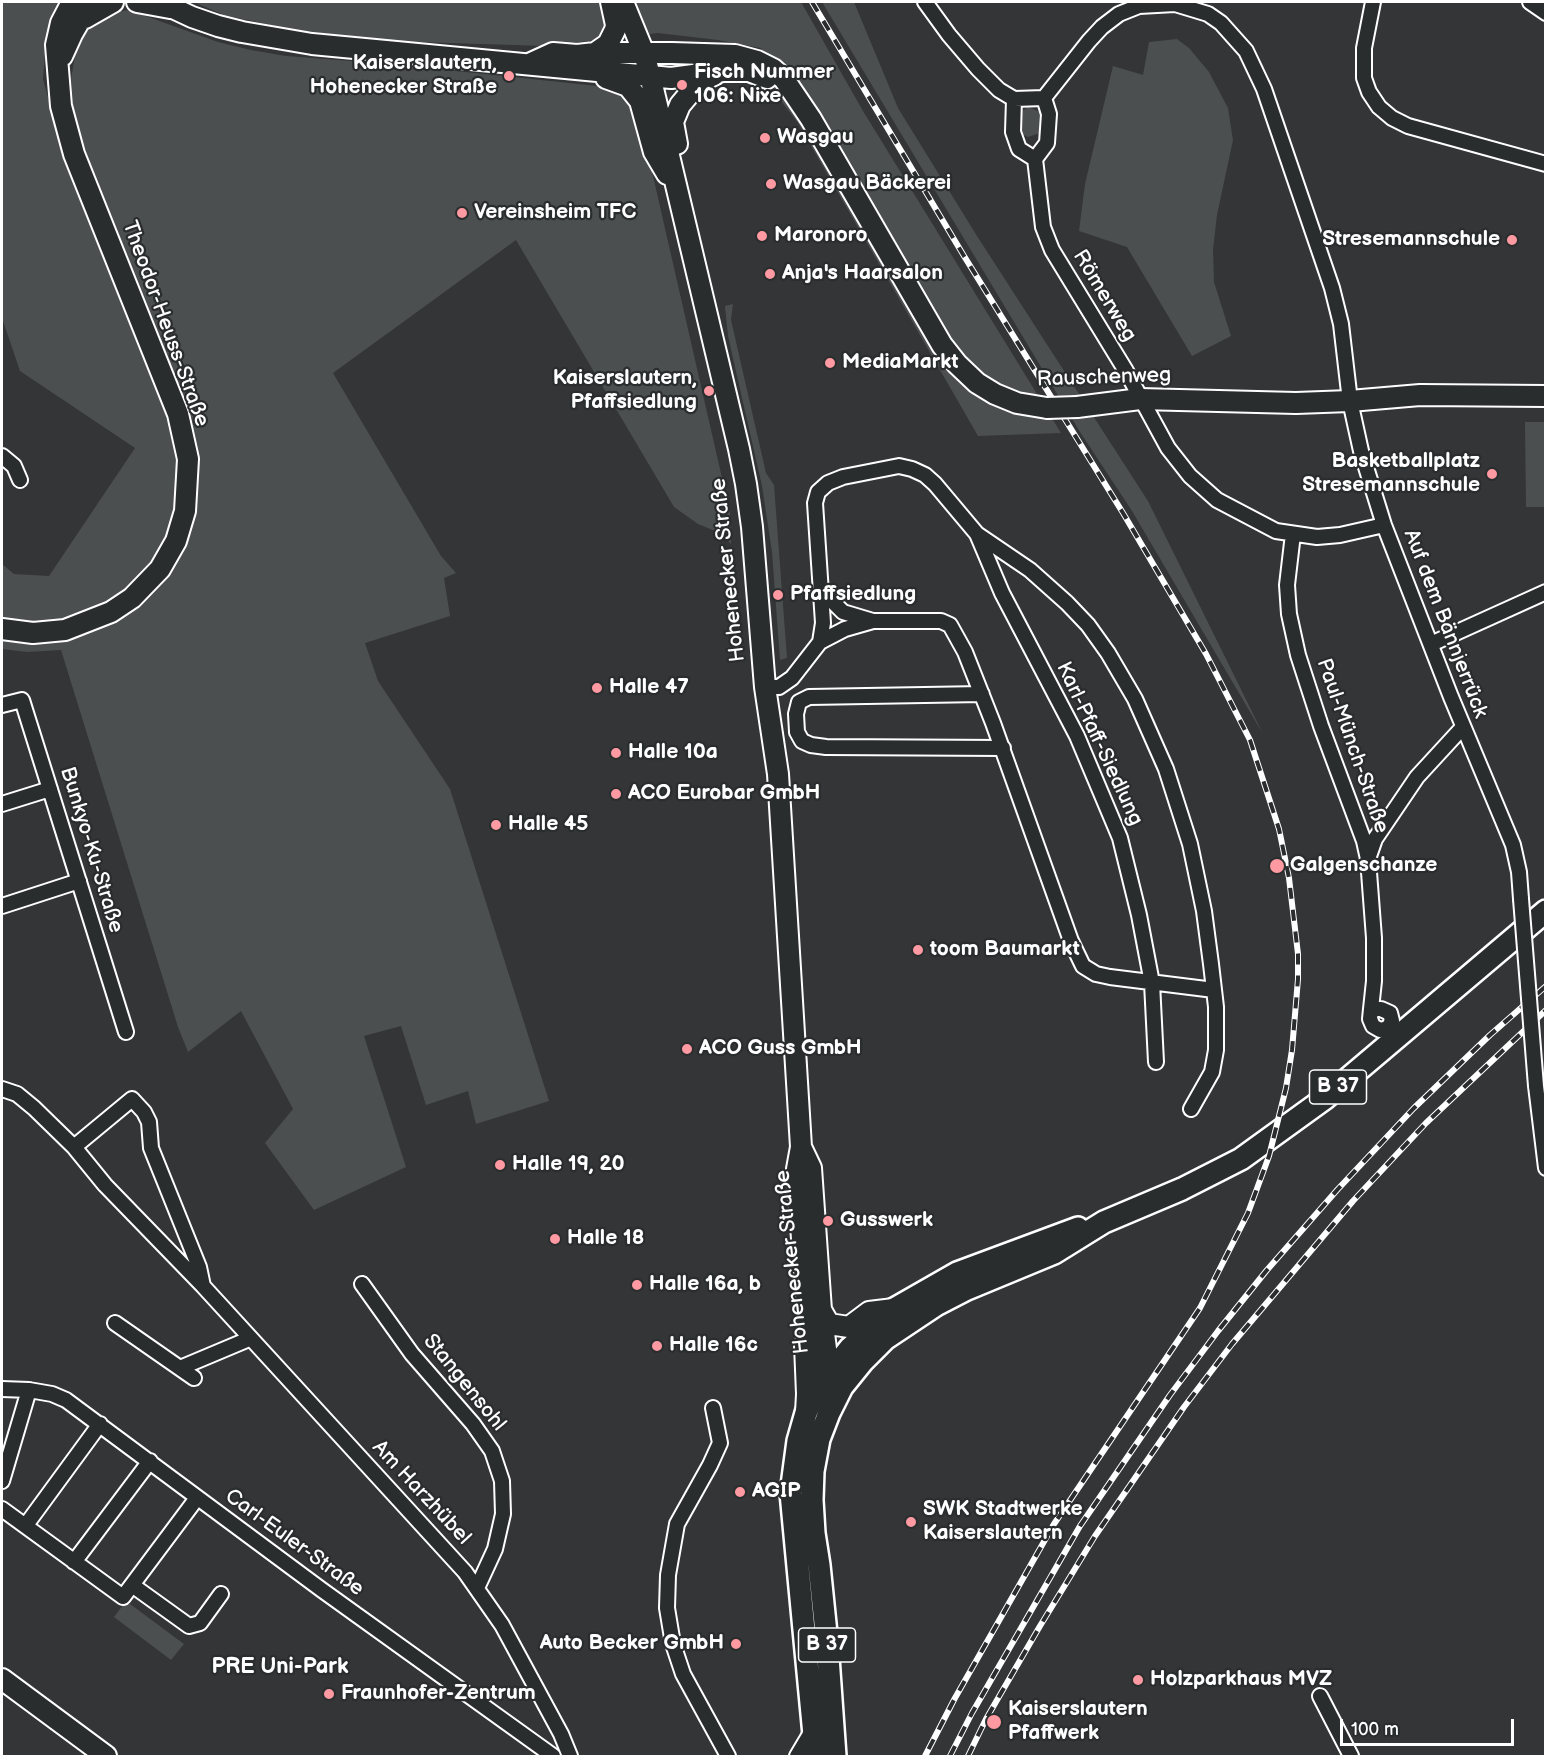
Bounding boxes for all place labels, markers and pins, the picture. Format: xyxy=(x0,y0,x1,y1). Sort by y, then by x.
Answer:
place label: Kaiserslautern, Hohenecker Straße xyxy=(310,51,497,101)
place label: Fisch Nummer 106: Nixe xyxy=(694,60,834,110)
marker: Kaiserslautern, Hohenecker Straße xyxy=(502,69,516,83)
marker: Fisch Nummer 106: Nixe xyxy=(675,78,689,92)
place label: Wasgau xyxy=(777,125,853,151)
marker: Wasgau xyxy=(758,131,772,145)
place label: Wasgau Bäckerei xyxy=(783,171,951,197)
marker: Wasgau Bäckerei xyxy=(764,177,778,191)
place label: Vereinsheim TFC xyxy=(474,200,636,226)
marker: Vereinsheim TFC xyxy=(455,206,469,220)
place label: Maronoro xyxy=(774,223,868,249)
place label: Stresemannschule xyxy=(1322,227,1500,253)
marker: Maronoro xyxy=(755,229,769,243)
marker: Stresemannschule xyxy=(1505,233,1519,247)
place label: Anja's Haarsalon xyxy=(782,261,943,287)
marker: Anja's Haarsalon xyxy=(763,267,777,281)
place label: MediaMarkt xyxy=(842,350,959,376)
marker: MediaMarkt xyxy=(823,356,837,370)
place label: Kaiserslautern, Pfaffsiedlung xyxy=(553,366,697,416)
marker: Kaiserslautern, Pfaffsiedlung xyxy=(702,384,716,398)
place label: Basketballplatz Stresemannschule xyxy=(1302,449,1480,499)
marker: Basketballplatz Stresemannschule xyxy=(1485,467,1499,481)
place label: Pfaffsiedlung xyxy=(790,582,916,608)
marker: Pfaffsiedlung xyxy=(771,588,785,602)
place label: Halle 47 xyxy=(609,675,689,701)
marker: Halle 47 xyxy=(590,681,604,695)
place label: Halle 10a xyxy=(628,740,718,766)
marker: Halle 10a xyxy=(609,746,623,760)
place label: ACO Eurobar GmbH xyxy=(628,781,820,807)
marker: ACO Eurobar GmbH xyxy=(609,787,623,801)
place label: Halle 45 xyxy=(508,812,588,838)
marker: Halle 45 xyxy=(489,818,503,832)
place label: Galgenschanze xyxy=(1290,853,1437,879)
marker: Galgenschanze xyxy=(1268,857,1286,875)
place label: toom Baumarkt xyxy=(930,937,1080,963)
marker: toom Baumarkt xyxy=(911,943,925,957)
place label: ACO Guss GmbH xyxy=(699,1036,862,1062)
marker: ACO Guss GmbH xyxy=(680,1042,694,1056)
place label: Halle 19, 20 xyxy=(512,1152,625,1178)
marker: Halle 19, 20 xyxy=(493,1158,507,1172)
place label: Gusswerk xyxy=(840,1208,933,1234)
marker: Gusswerk xyxy=(821,1214,835,1228)
place label: Halle 18 xyxy=(567,1226,644,1252)
marker: Halle 18 xyxy=(548,1232,562,1246)
place label: Halle 16a, b xyxy=(649,1272,761,1298)
marker: Halle 16a, b xyxy=(630,1278,644,1292)
place label: Halle 16c xyxy=(669,1333,758,1359)
marker: Halle 16c xyxy=(650,1339,664,1353)
place label: AGIP xyxy=(752,1479,800,1505)
marker: AGIP xyxy=(733,1485,747,1499)
place label: SWK Stadtwerke Kaiserslautern xyxy=(923,1497,1083,1547)
marker: SWK Stadtwerke Kaiserslautern xyxy=(904,1515,918,1529)
place label: Auto Becker GmbH xyxy=(540,1631,724,1657)
marker: Auto Becker GmbH xyxy=(729,1637,743,1651)
place label: Holzparkhaus MVZ xyxy=(1150,1667,1332,1693)
marker: Holzparkhaus MVZ xyxy=(1131,1673,1145,1687)
place label: Fraunhofer-Zentrum xyxy=(341,1681,536,1707)
marker: Fraunhofer-Zentrum xyxy=(322,1687,336,1701)
place label: Kaiserslautern Pfaffwerk xyxy=(1008,1697,1148,1747)
marker: Kaiserslautern Pfaffwerk xyxy=(985,1713,1003,1731)

